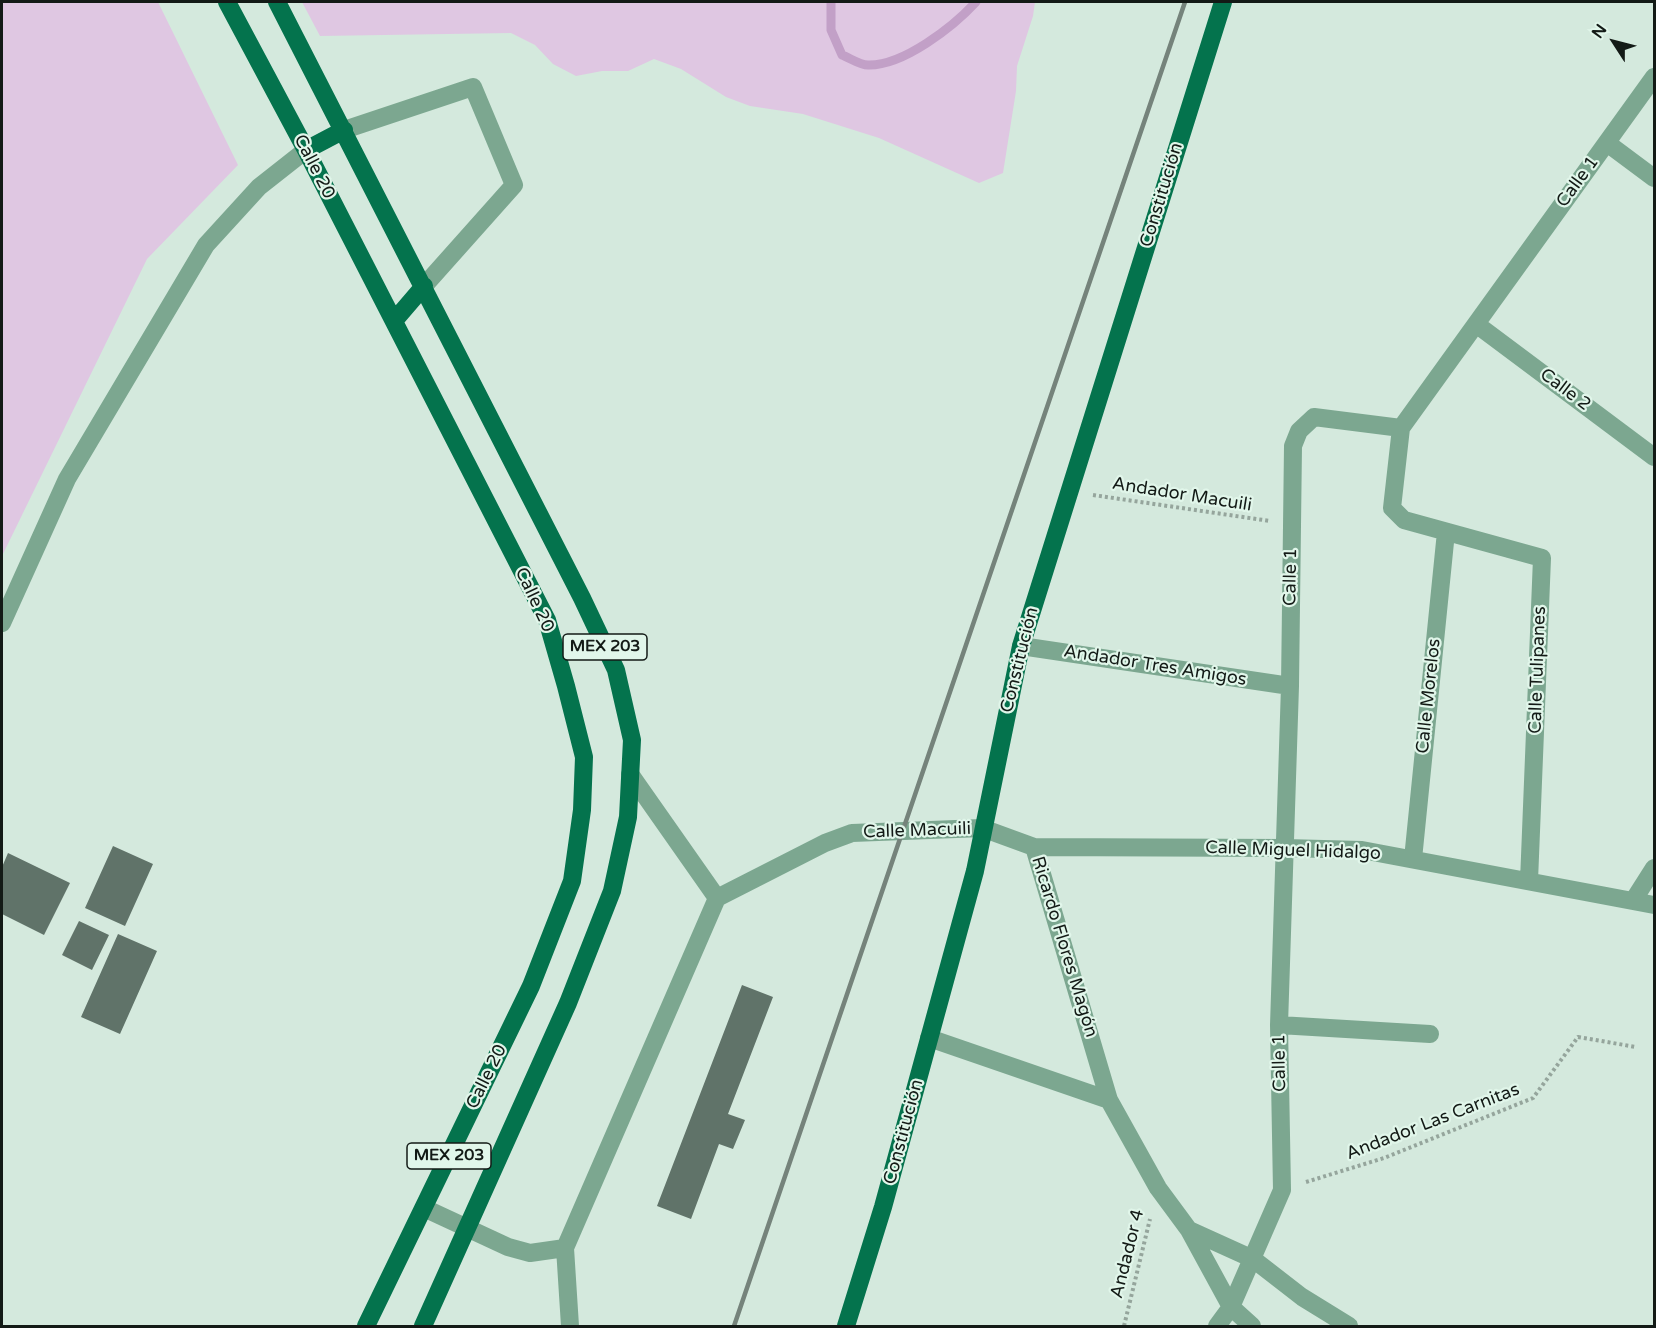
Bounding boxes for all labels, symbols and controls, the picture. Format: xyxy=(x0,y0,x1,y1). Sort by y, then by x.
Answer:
north arrow xyxy=(1584,12,1644,72)
text: N xyxy=(1588,20,1611,43)
street label: Calle 20 xyxy=(289,131,339,203)
street label: Constitución xyxy=(1136,140,1188,250)
street label: Calle 1 xyxy=(1552,152,1604,212)
street label: Calle 2 xyxy=(1535,364,1595,416)
street label: Andador Macuili xyxy=(1111,473,1253,517)
street label: Calle 1 xyxy=(1280,548,1302,606)
street label: Calle 20 xyxy=(510,564,558,636)
street label: Constitución xyxy=(996,605,1044,715)
street label: Calle Tulipanes xyxy=(1525,606,1551,734)
road number: MEX 203 xyxy=(563,634,647,660)
street label: Calle Morelos xyxy=(1412,637,1446,755)
street label: Andador Tres Amigos xyxy=(1062,641,1248,691)
street label: Calle Macuili xyxy=(863,818,971,844)
street label: Calle Miguel Hidalgo xyxy=(1205,837,1381,865)
street label: Ricardo Flores Magón xyxy=(1026,854,1102,1040)
street label: Calle 1 xyxy=(1269,1034,1291,1092)
street label: Calle 20 xyxy=(462,1041,512,1113)
street label: Constitución xyxy=(880,1077,928,1187)
street label: Andador Las Carnitas xyxy=(1343,1079,1523,1165)
road number: MEX 203 xyxy=(407,1143,491,1169)
street label: Andador 4 xyxy=(1107,1207,1149,1301)

